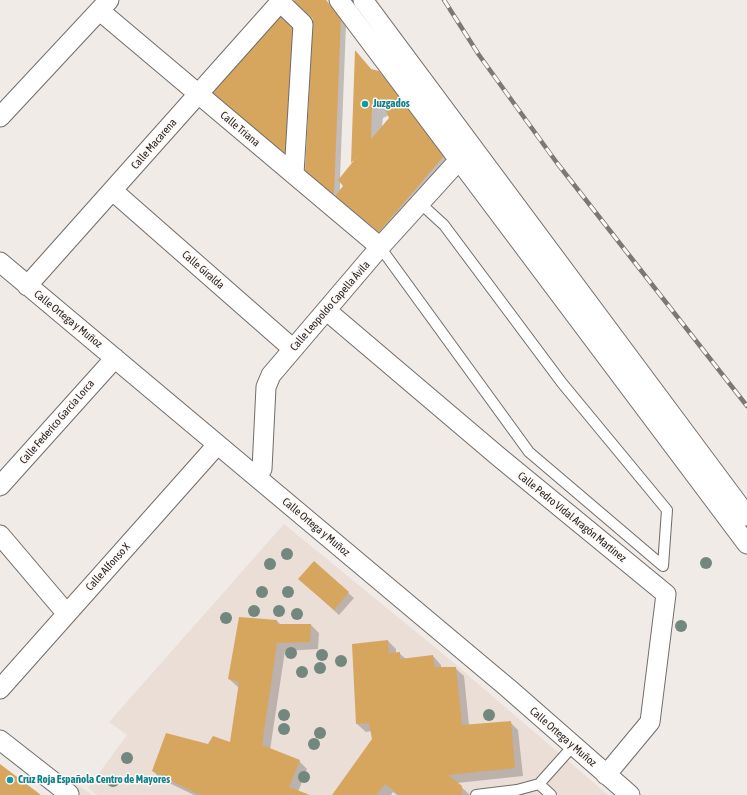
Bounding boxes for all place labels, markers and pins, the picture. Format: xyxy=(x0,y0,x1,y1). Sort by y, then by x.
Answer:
place label: Juzgados xyxy=(373,97,410,111)
marker: Juzgados xyxy=(360,99,370,109)
place label: Cruz Roja Española Centro de Mayores xyxy=(18,773,170,787)
marker: Cruz Roja Española Centro de Mayores xyxy=(5,775,15,785)

